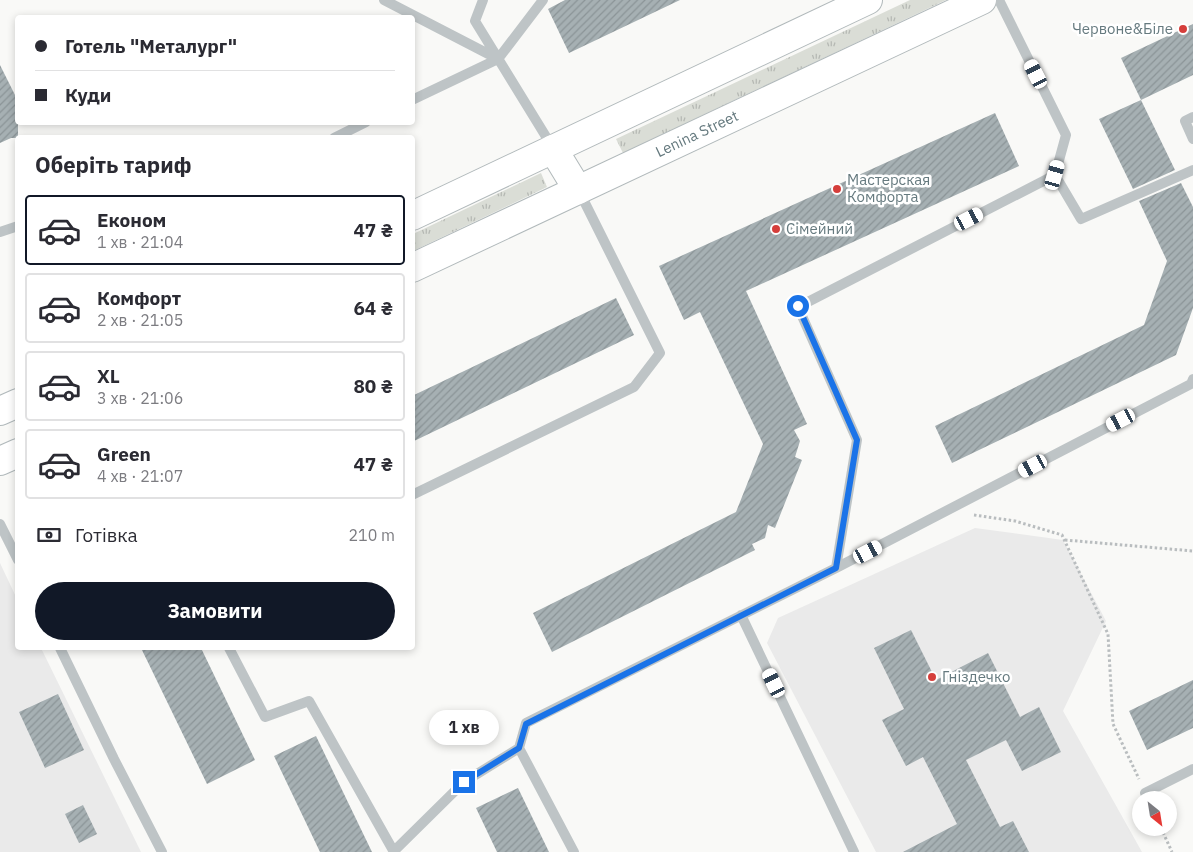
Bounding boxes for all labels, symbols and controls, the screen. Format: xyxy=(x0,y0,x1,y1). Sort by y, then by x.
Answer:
place label: Червоне&Біле xyxy=(1072,19,1173,38)
marker: Червоне&Біле xyxy=(1177,23,1189,35)
text: Готель "Металург" xyxy=(65,34,237,58)
car xyxy=(1022,57,1049,91)
text: Куди xyxy=(65,83,111,107)
street label: Lenina Street xyxy=(652,106,741,161)
text: Оберіть тариф xyxy=(35,150,191,179)
car xyxy=(1043,159,1066,191)
place label: Мастерская Комфорта xyxy=(847,170,930,206)
marker: Мастерская Комфорта xyxy=(831,183,843,195)
car xyxy=(952,206,985,232)
icon: car xyxy=(37,208,82,253)
text: Економ xyxy=(97,208,166,232)
text: 47 ₴ xyxy=(353,218,393,242)
place label: Сімейний xyxy=(786,219,853,238)
marker: Сімейний xyxy=(770,223,782,235)
text: 1 хв · 21:04 xyxy=(97,232,183,252)
icon: car xyxy=(37,286,82,331)
text: Комфорт xyxy=(97,286,181,310)
route start xyxy=(787,295,809,317)
text: 64 ₴ xyxy=(353,296,393,320)
text: 2 хв · 21:05 xyxy=(97,310,183,330)
icon: car xyxy=(37,364,82,409)
text: XL xyxy=(97,364,120,388)
text: 80 ₴ xyxy=(353,374,393,398)
text: 3 хв · 21:06 xyxy=(97,388,183,408)
car xyxy=(1104,407,1137,433)
icon: car xyxy=(37,442,82,487)
text: Green xyxy=(97,442,151,466)
text: 47 ₴ xyxy=(353,452,393,476)
car xyxy=(1016,452,1049,480)
text: 4 хв · 21:07 xyxy=(97,466,183,486)
icon: cash xyxy=(35,521,63,549)
text: Готівка xyxy=(75,523,138,547)
text: 210 m xyxy=(348,525,395,545)
car xyxy=(851,539,884,565)
button: Замовити xyxy=(35,582,395,640)
car xyxy=(760,666,787,700)
place label: Гніздечко xyxy=(942,667,1010,686)
marker: Гніздечко xyxy=(926,671,938,683)
callout: 1 хв xyxy=(429,710,499,744)
text: 1 хв xyxy=(448,717,480,737)
route end xyxy=(453,771,475,793)
north arrow xyxy=(1132,791,1178,836)
map controls xyxy=(1132,791,1177,836)

